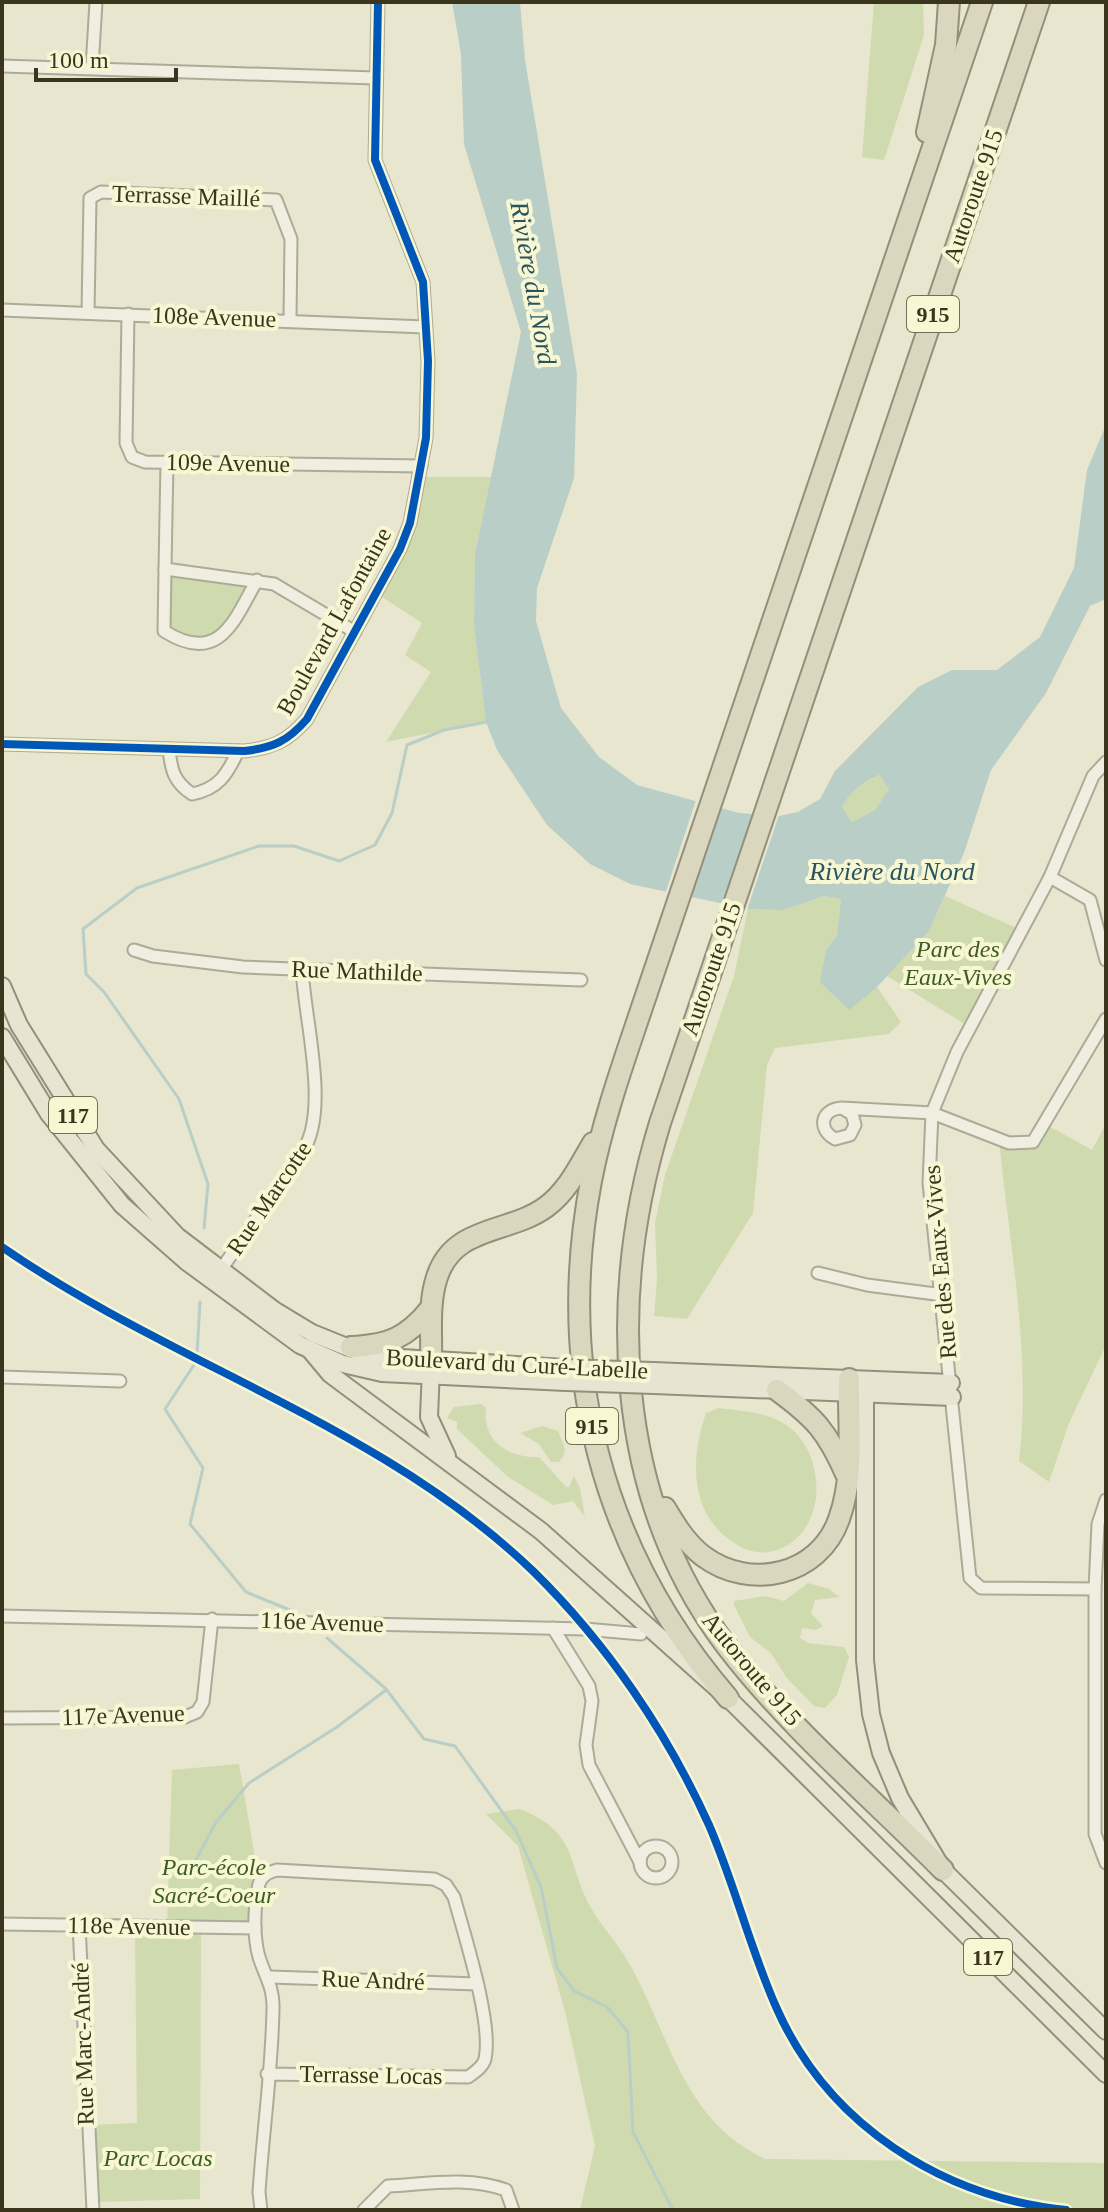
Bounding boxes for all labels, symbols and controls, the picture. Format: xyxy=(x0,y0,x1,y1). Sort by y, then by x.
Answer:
scale bar xyxy=(36,32,176,82)
text: 100 m xyxy=(48,47,109,73)
street label: Autoroute 915 xyxy=(938,126,1008,266)
street label: Terrasse Maillé xyxy=(111,180,261,212)
water label: Rivière du Nord xyxy=(504,198,562,368)
road number: 915 xyxy=(907,296,959,332)
street label: 108e Avenue xyxy=(151,302,277,332)
street label: 109e Avenue xyxy=(166,449,290,477)
street label: Boulevard Lafontaine xyxy=(272,523,396,719)
water label: Rivière du Nord xyxy=(808,857,976,886)
street label: Autoroute 915 xyxy=(676,899,746,1039)
park label: Parc des Eaux-Vives xyxy=(903,936,1012,990)
street label: Rue Mathilde xyxy=(291,956,423,986)
road number: 117 xyxy=(49,1097,97,1133)
street label: Rue Marcotte xyxy=(222,1136,316,1260)
street label: Rue des Eaux-Vives xyxy=(919,1164,961,1360)
street label: Boulevard du Curé-Labelle xyxy=(385,1344,649,1384)
road number: 915 xyxy=(566,1408,618,1444)
street label: 116e Avenue xyxy=(260,1607,384,1637)
street label: Autoroute 915 xyxy=(697,1607,807,1731)
street label: 117e Avenue xyxy=(61,1700,185,1730)
park label: Parc-école Sacré-Coeur xyxy=(153,1854,276,1908)
street label: 118e Avenue xyxy=(67,1912,191,1940)
road number: 117 xyxy=(964,1939,1012,1975)
street label: Rue Marc-André xyxy=(67,1962,99,2126)
street label: Rue André xyxy=(321,1965,425,1995)
street label: Terrasse Locas xyxy=(299,2061,443,2089)
park label: Parc Locas xyxy=(102,2145,213,2171)

